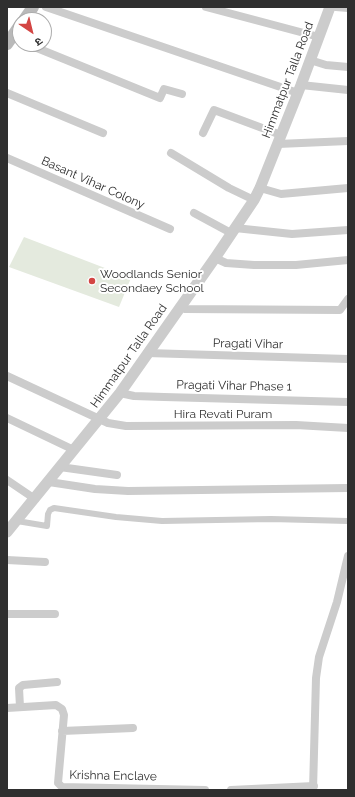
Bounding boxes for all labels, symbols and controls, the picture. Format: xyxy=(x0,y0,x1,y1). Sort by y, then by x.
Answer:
north arrow xyxy=(12,12,52,52)
street label: Himmatpur Talla Road xyxy=(259,20,317,140)
text: उ xyxy=(32,34,45,49)
street label: Basant Vihar Colony xyxy=(39,154,147,212)
place label: Woodlands Senior Secondaey School xyxy=(100,267,204,295)
marker: Woodlands Senior Secondaey School xyxy=(87,276,97,286)
street label: Himmatpur Talla Road xyxy=(88,301,170,411)
street label: Pragati Vihar xyxy=(213,336,283,352)
street label: Pragati Vihar Phase 1 xyxy=(176,378,292,394)
street label: Hira Revati Puram xyxy=(174,407,272,421)
street label: Krishna Enclave xyxy=(69,768,157,784)

